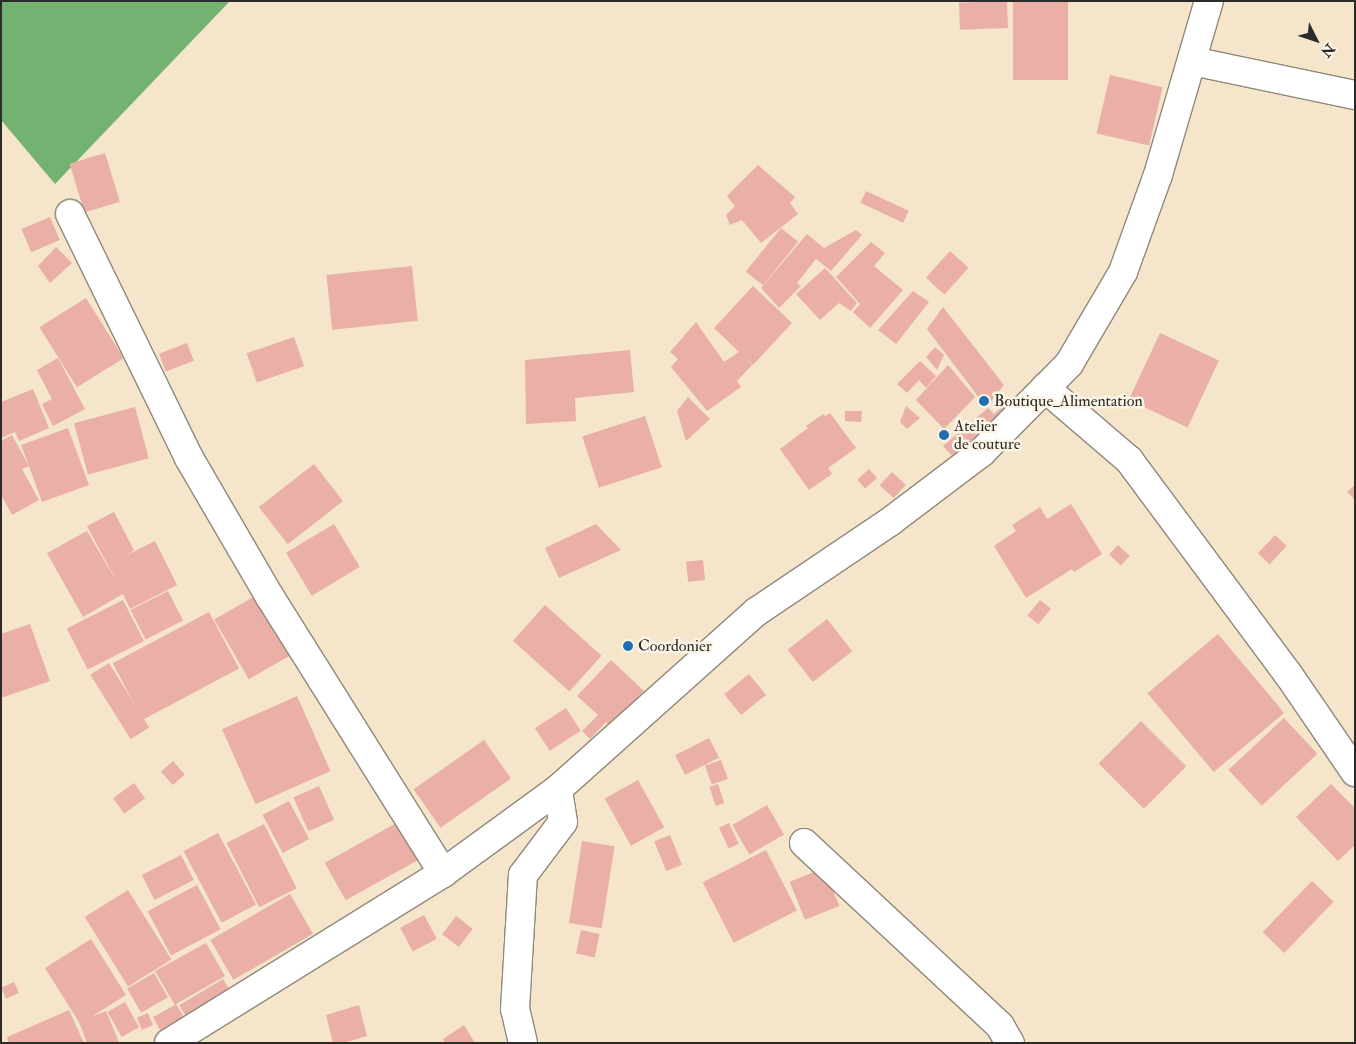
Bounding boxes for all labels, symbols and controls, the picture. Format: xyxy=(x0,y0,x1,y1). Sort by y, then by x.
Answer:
north arrow xyxy=(1291,15,1341,65)
text: N xyxy=(1317,40,1338,60)
place label: Boutique_Alimentation xyxy=(994,391,1143,411)
marker: Boutique_Alimentation xyxy=(978,395,990,407)
place label: Atelier de couture xyxy=(954,416,1020,454)
marker: Atelier de couture xyxy=(938,429,950,441)
place label: Coordonier xyxy=(638,636,712,656)
marker: Coordonier xyxy=(622,640,634,652)

